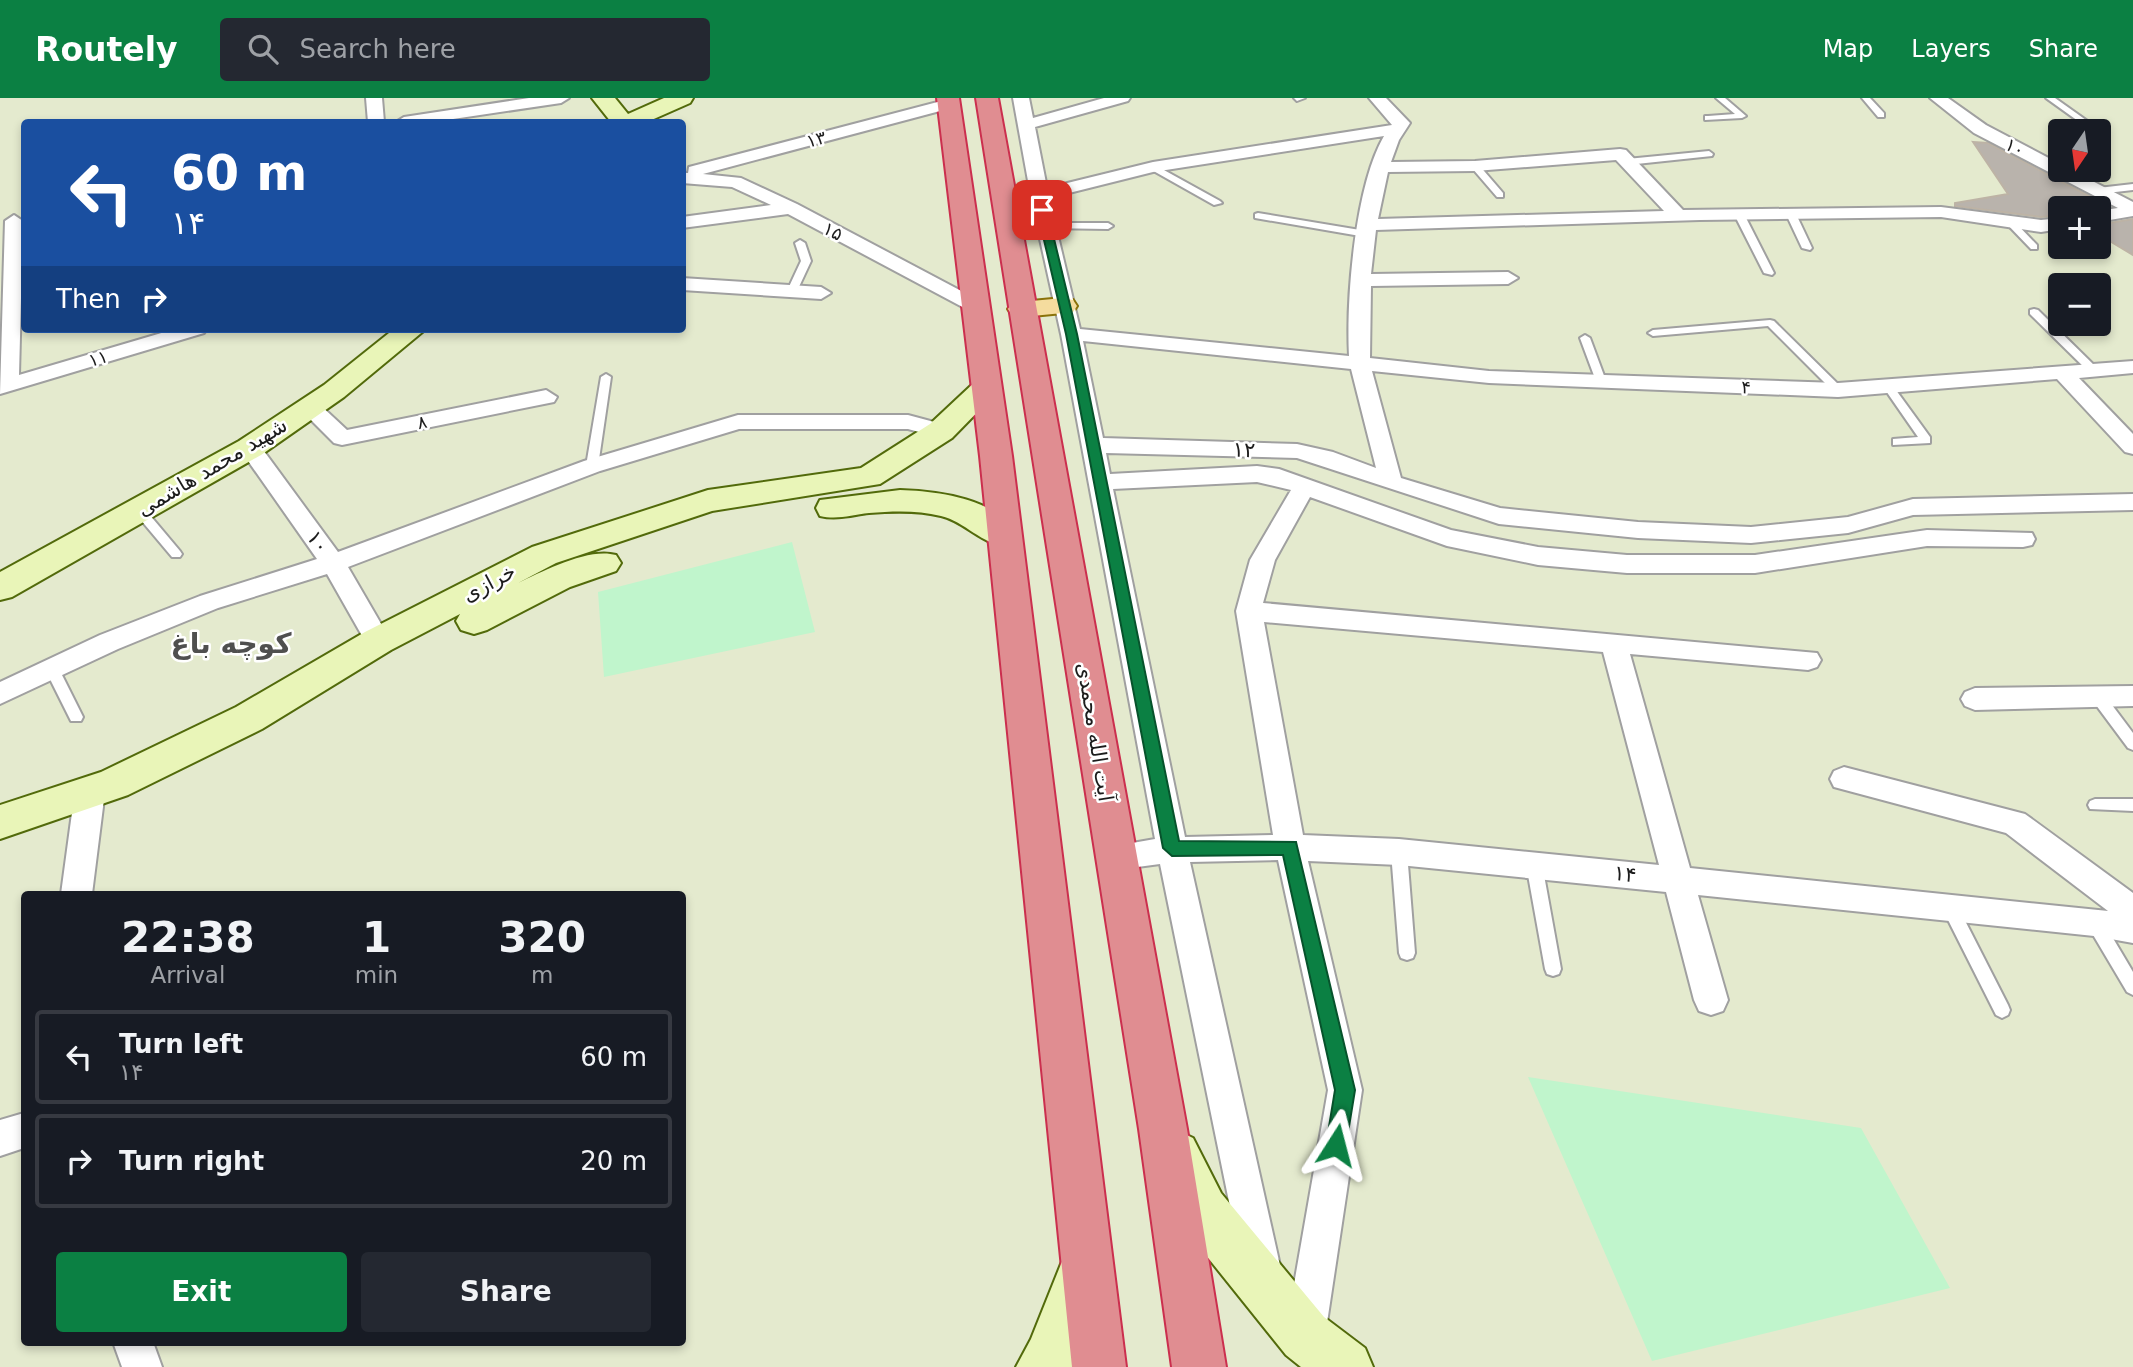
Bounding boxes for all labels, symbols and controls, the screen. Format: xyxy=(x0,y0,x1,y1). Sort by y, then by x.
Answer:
search box xyxy=(220,18,710,81)
text: Routely xyxy=(35,30,178,69)
icon: search xyxy=(244,30,282,68)
text: Search here xyxy=(300,34,456,64)
text: Map xyxy=(1823,35,1873,63)
text: Layers xyxy=(1911,35,1991,63)
text: Share xyxy=(2029,35,2098,63)
north arrow xyxy=(2048,119,2110,182)
map controls xyxy=(2048,119,2111,336)
street label: ۱۳ xyxy=(804,126,828,152)
street label: ۱۰ xyxy=(2002,133,2028,161)
text: 60 m xyxy=(171,145,307,202)
icon: left xyxy=(56,147,147,238)
pin xyxy=(1012,180,1072,240)
icon: arrive xyxy=(1023,191,1061,229)
button: + xyxy=(2048,196,2111,259)
text: ۱۴ xyxy=(171,204,205,242)
street label: ۱۵ xyxy=(820,217,846,245)
button: − xyxy=(2048,273,2111,336)
icon: right xyxy=(135,280,173,318)
text: Then xyxy=(56,284,121,314)
street label: ۱۱ xyxy=(86,345,110,371)
street label: ۴ xyxy=(1741,376,1751,398)
street label: ۸ xyxy=(415,411,429,433)
street label: شهید محمد هاشمی xyxy=(133,413,291,521)
street label: ۱۲ xyxy=(1232,438,1256,462)
street label: ۱۰ xyxy=(302,526,334,558)
street label: خرازی xyxy=(458,559,520,607)
district label: کوچه باغ xyxy=(171,627,292,660)
street label: آیت الله محمدی xyxy=(1072,661,1119,804)
street label: ۱۴ xyxy=(1612,861,1638,887)
text: 22:38 xyxy=(121,913,255,962)
text: 1 xyxy=(362,913,391,962)
text: 320 xyxy=(498,913,586,962)
text: Arrival xyxy=(151,962,225,988)
text: min xyxy=(355,962,398,988)
text: m xyxy=(531,962,553,988)
text: Turn left xyxy=(119,1029,243,1059)
icon: left xyxy=(60,1038,98,1076)
text: 60 m xyxy=(580,1042,647,1072)
text: ۱۴ xyxy=(119,1059,144,1085)
position arrow xyxy=(1299,1108,1373,1182)
icon: right xyxy=(60,1142,98,1180)
text: Turn right xyxy=(119,1146,264,1176)
text: 20 m xyxy=(580,1146,647,1176)
button: Exit xyxy=(56,1252,347,1332)
button: Share xyxy=(361,1252,651,1332)

